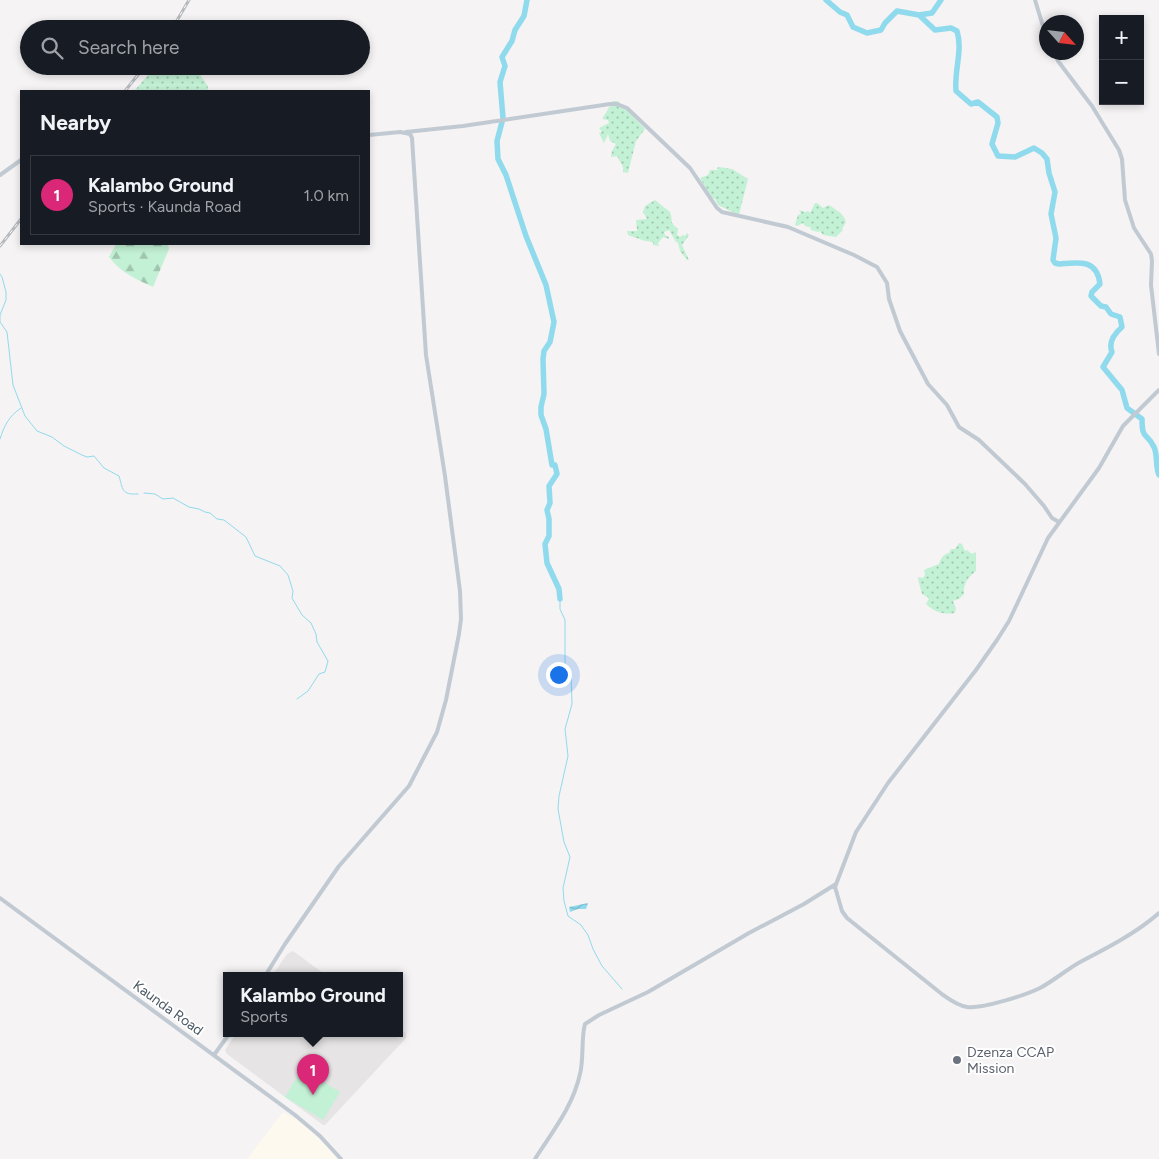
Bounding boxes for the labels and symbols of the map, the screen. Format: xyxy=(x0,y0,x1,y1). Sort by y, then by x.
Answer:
north arrow xyxy=(1039,15,1084,60)
your location xyxy=(546,662,572,688)
street label: Kaunda Road xyxy=(130,977,206,1039)
place label: Dzenza CCAP Mission xyxy=(967,1044,1054,1077)
pin: 1 xyxy=(297,1054,329,1095)
marker: Dzenza CCAP Mission xyxy=(951,1054,963,1066)

